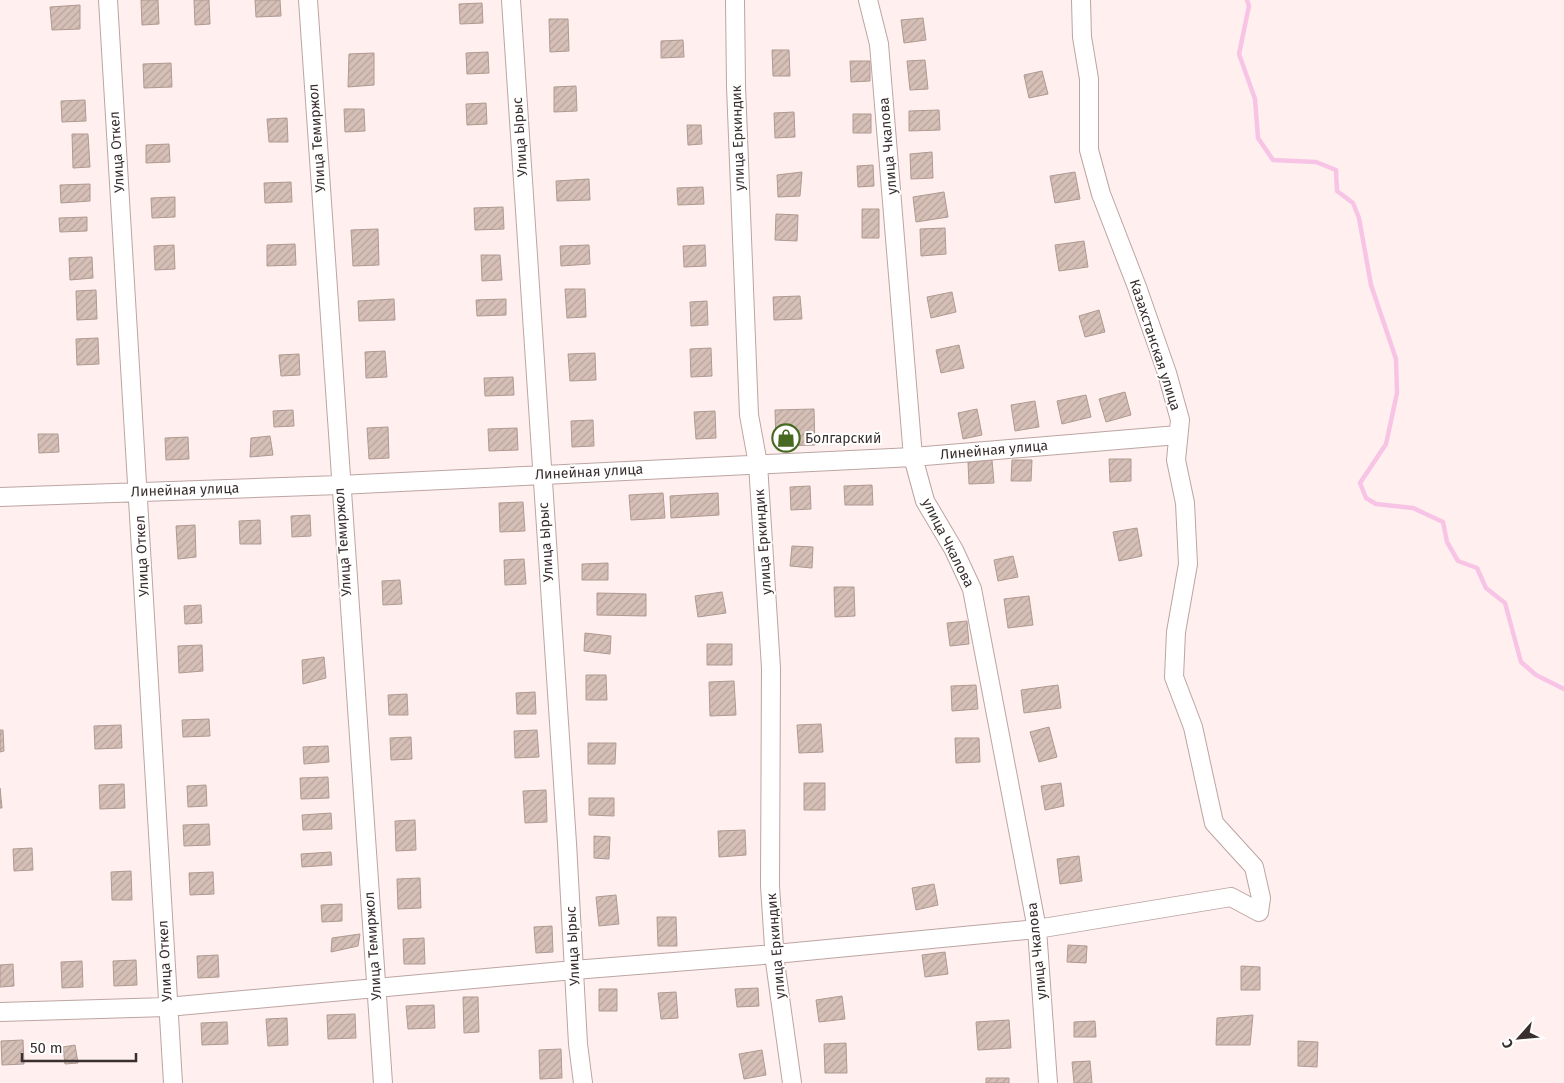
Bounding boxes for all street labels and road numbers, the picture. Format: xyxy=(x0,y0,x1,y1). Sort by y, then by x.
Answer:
street label: Улица Темиржол xyxy=(305,83,329,193)
street label: улица Еркиндик xyxy=(728,84,748,191)
street label: Улица Ырыс xyxy=(509,96,531,177)
street label: улица Чкалова xyxy=(875,97,901,195)
street label: Улица Откел xyxy=(106,111,128,193)
street label: Казахстанская улица xyxy=(1126,277,1184,413)
street label: Линейная улица xyxy=(939,437,1049,463)
street label: Линейная улица xyxy=(534,461,644,483)
street label: Линейная улица xyxy=(131,480,239,500)
street label: Улица Темиржол xyxy=(331,487,355,597)
street label: улица Еркиндик xyxy=(751,488,775,595)
street label: улица Чкалова xyxy=(918,496,978,590)
street label: Улица Ырыс xyxy=(535,501,557,582)
street label: Улица Откел xyxy=(131,515,153,597)
street label: Улица Темиржол xyxy=(361,891,385,1001)
street label: улица Еркиндик xyxy=(763,892,789,1000)
street label: улица Чкалова xyxy=(1023,902,1051,1000)
street label: Улица Ырыс xyxy=(562,906,584,986)
street label: Улица Откел xyxy=(154,920,176,1002)

